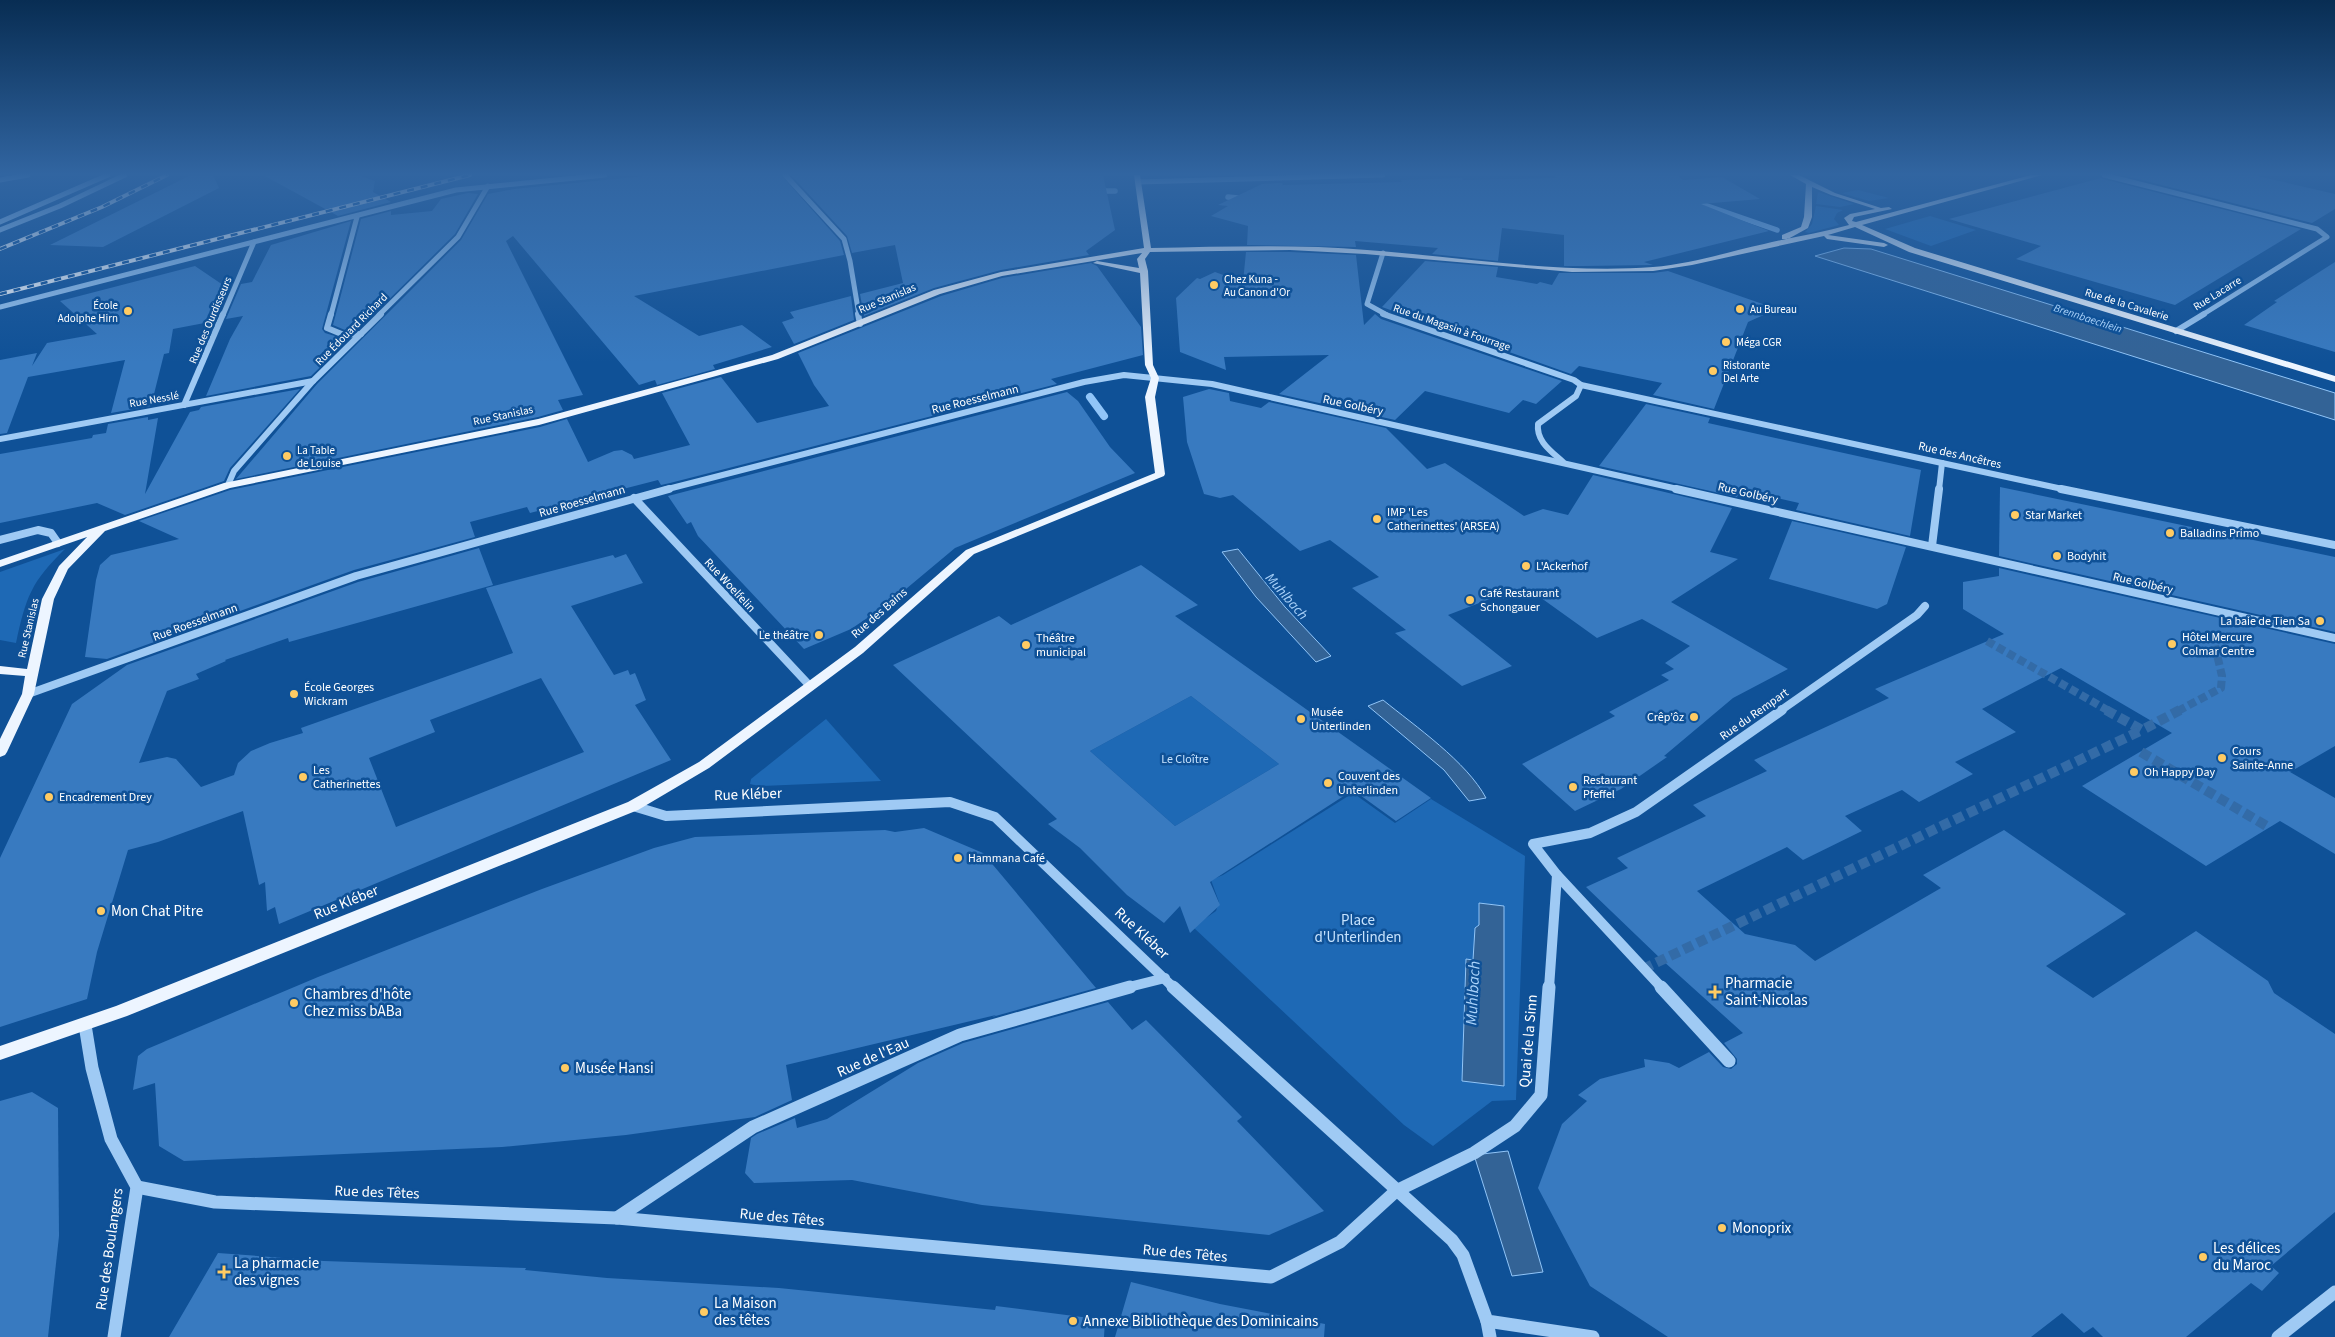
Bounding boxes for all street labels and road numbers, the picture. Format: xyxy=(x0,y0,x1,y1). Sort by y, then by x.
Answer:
street label: Rue Lacarre xyxy=(2190,272,2245,314)
street label: Rue des Ourdisseurs xyxy=(185,274,236,366)
street label: Rue Stanislas xyxy=(856,280,918,317)
street label: Rue de la Cavalerie xyxy=(2083,285,2171,324)
street label: Rue Édouard Richard xyxy=(312,290,391,369)
street label: Rue du Magasin à Fourrage xyxy=(1391,300,1513,355)
street label: Rue Roesselmann xyxy=(930,380,1020,419)
street label: Rue Nesslé xyxy=(128,388,181,411)
street label: Rue Golbéry xyxy=(1321,391,1385,420)
street label: Rue Stanislas xyxy=(472,402,535,429)
street label: Rue des Ancêtres xyxy=(1917,438,2003,473)
street label: Rue Golbéry xyxy=(1716,478,1780,509)
street label: Rue Roesselmann xyxy=(537,481,627,522)
street label: Rue Woelfelin xyxy=(700,554,759,616)
street label: Rue Golbéry xyxy=(2111,568,2175,599)
street label: Rue des Bains xyxy=(848,584,911,643)
street label: Rue Stanislas xyxy=(14,596,43,659)
street label: Rue Roesselmann xyxy=(150,599,240,646)
street label: Rue du Rempart xyxy=(1716,684,1792,745)
street label: Rue Kléber xyxy=(714,783,783,806)
street label: Rue Kléber xyxy=(311,880,382,925)
street label: Rue Kléber xyxy=(1110,902,1174,965)
street label: Quai de la Sinn xyxy=(1514,993,1543,1089)
street label: Rue de l'Eau xyxy=(834,1032,913,1083)
street label: Rue des Têtes xyxy=(334,1181,420,1204)
street label: Rue des Boulangers xyxy=(91,1187,128,1311)
street label: Rue des Têtes xyxy=(739,1203,825,1232)
street label: Rue des Têtes xyxy=(1142,1239,1228,1268)

